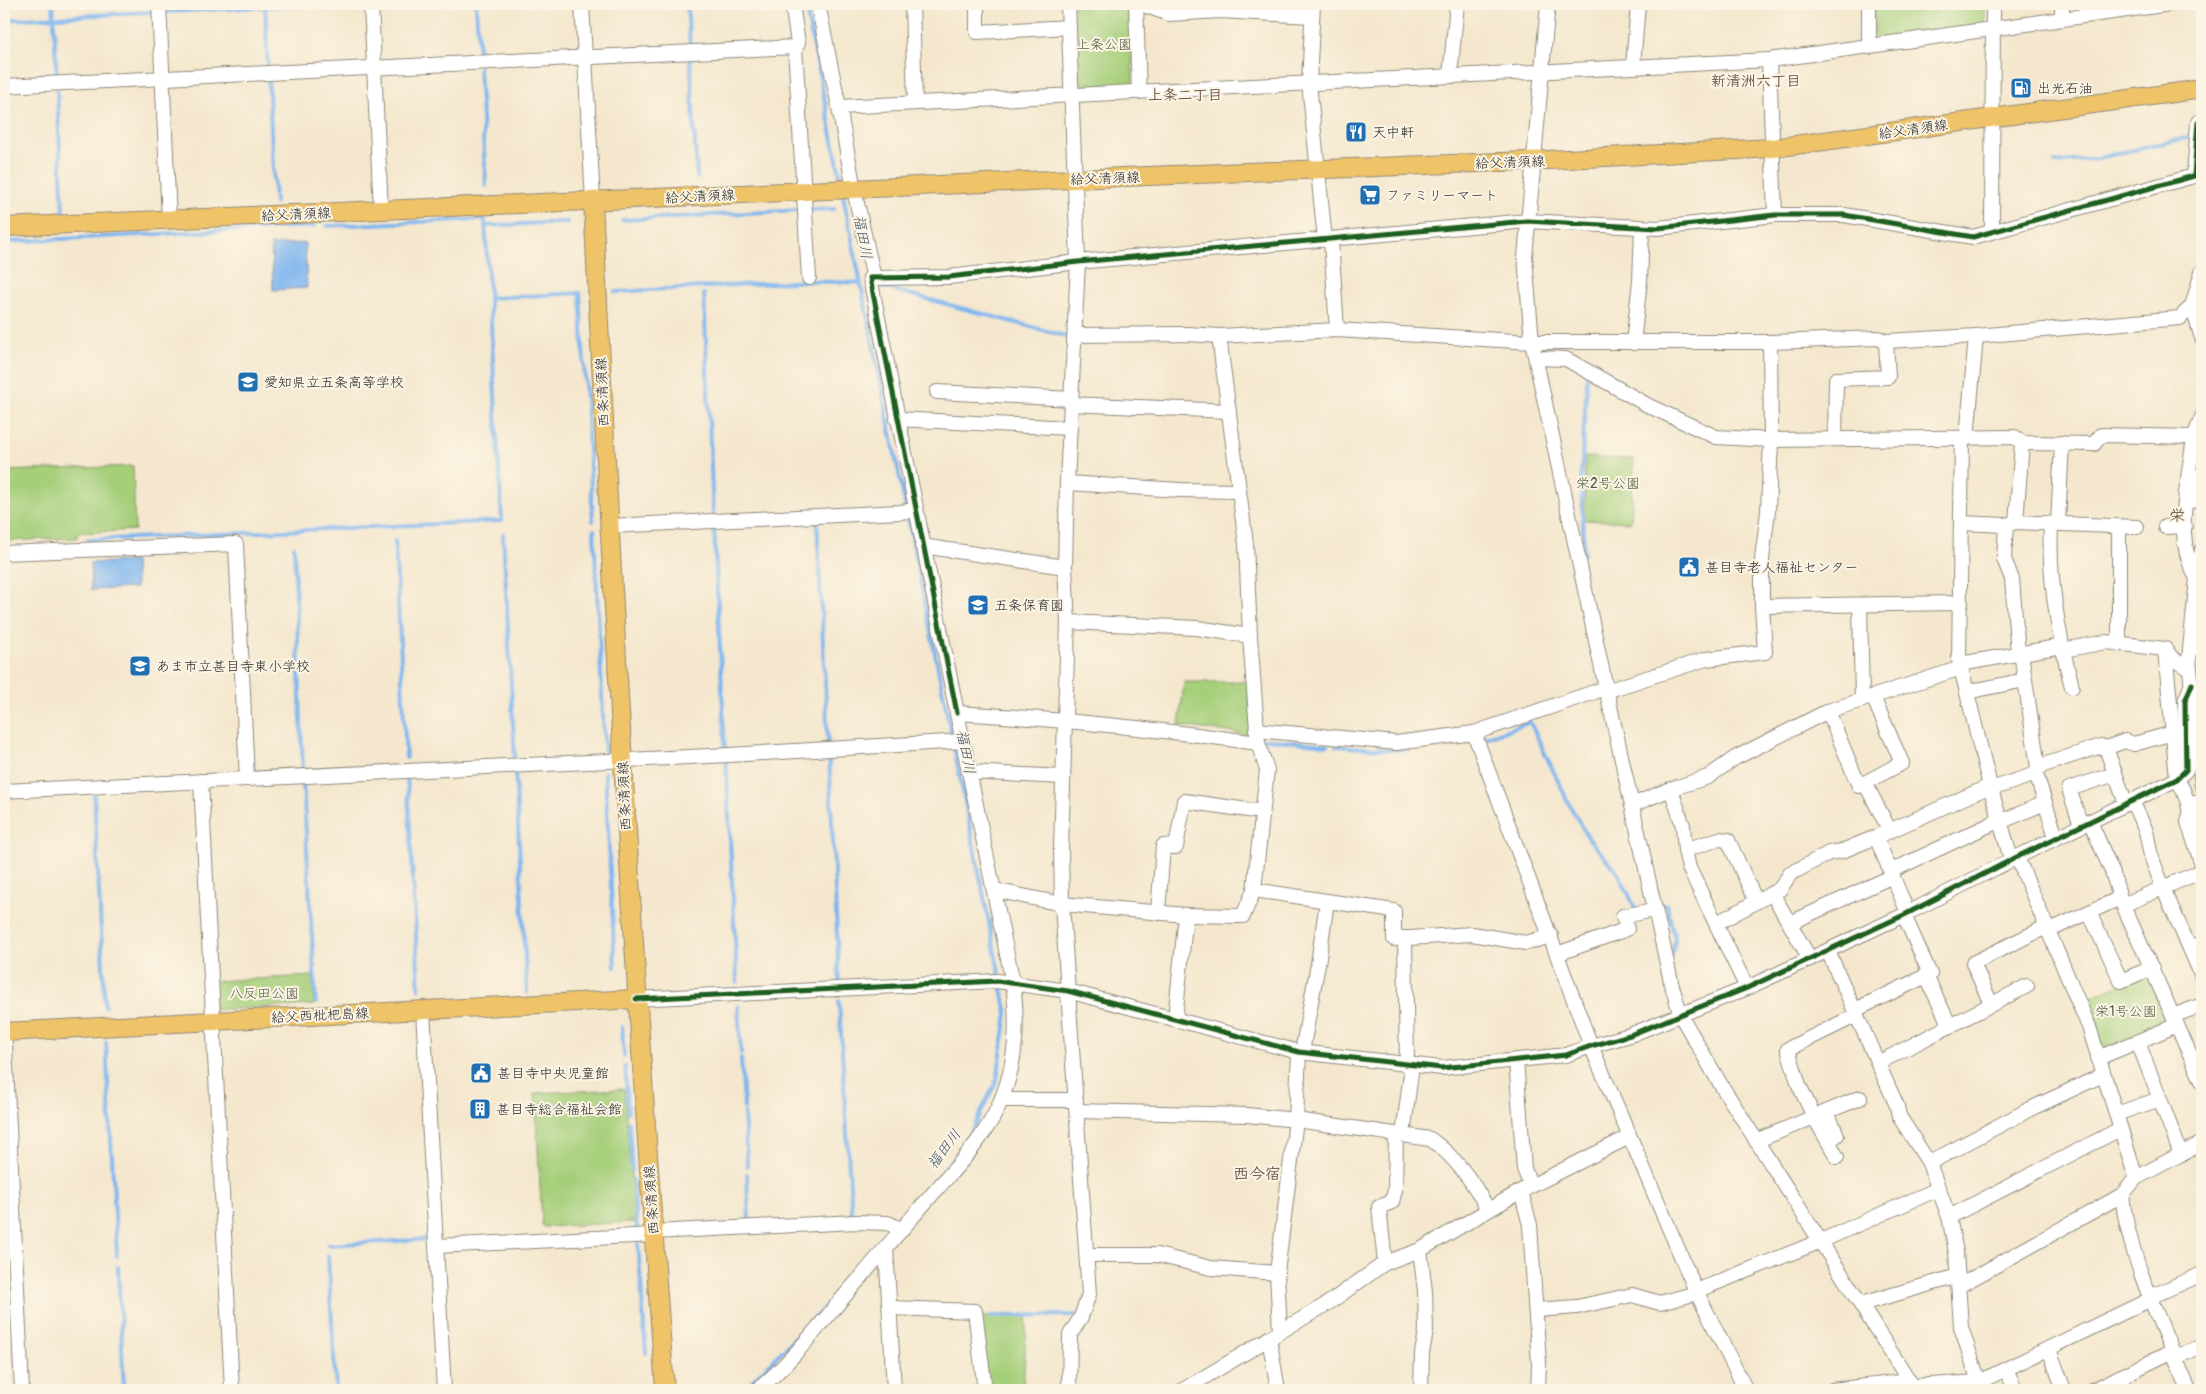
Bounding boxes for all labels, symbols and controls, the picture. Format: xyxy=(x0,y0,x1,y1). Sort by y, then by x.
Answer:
park label: 上条公園 xyxy=(1076,36,1132,53)
district label: 新清洲六丁目 xyxy=(1711,72,1801,91)
fuel station icon: 出光石油 xyxy=(2009,76,2033,100)
place label: 出光石油 xyxy=(2037,80,2093,97)
district label: 上条二丁目 xyxy=(1147,86,1223,105)
street label: 給父清須線 xyxy=(1877,116,1949,143)
restaurant icon: 天中軒 xyxy=(1344,120,1368,144)
place label: 天中軒 xyxy=(1372,124,1414,141)
street label: 給父清須線 xyxy=(1475,153,1545,172)
street label: 給父清須線 xyxy=(1070,169,1140,188)
supermarket icon: ファミリーマート xyxy=(1358,183,1382,207)
street label: 給父清須線 xyxy=(665,186,735,207)
place label: ファミリーマート xyxy=(1386,187,1498,204)
street label: 給父清須線 xyxy=(261,204,331,225)
water label: 福田川 xyxy=(849,213,876,261)
street label: 西条清須線 xyxy=(592,357,613,427)
school or university icon: 愛知県立五条高等学校 xyxy=(236,370,260,394)
place label: 愛知県立五条高等学校 xyxy=(264,374,404,391)
park label: 栄2号公園 xyxy=(1576,475,1640,492)
district label: 栄 xyxy=(2169,506,2185,526)
public building icon: 甚目寺老人福祉センター xyxy=(1677,555,1701,579)
place label: 甚目寺老人福祉センター xyxy=(1705,559,1858,576)
school or university icon: 五条保育園 xyxy=(966,593,990,617)
place label: 五条保育園 xyxy=(994,597,1064,614)
school or university icon: あま市立甚目寺東小学校 xyxy=(128,654,152,678)
place label: あま市立甚目寺東小学校 xyxy=(156,658,310,675)
water label: 福田川 xyxy=(952,728,979,776)
street label: 西条清須線 xyxy=(614,761,635,831)
park label: 八反田公園 xyxy=(229,985,299,1002)
park label: 栄1号公園 xyxy=(2095,1003,2157,1020)
street label: 給父西枇杷島線 xyxy=(271,1004,369,1027)
public building icon: 甚目寺中央児童館 xyxy=(469,1061,493,1085)
place label: 甚目寺中央児童館 xyxy=(497,1065,609,1082)
building icon: 甚目寺総合福祉会館 xyxy=(468,1097,492,1121)
place label: 甚目寺総合福祉会館 xyxy=(496,1101,622,1118)
water label: 福田川 xyxy=(923,1126,966,1173)
street label: 西条清須線 xyxy=(641,1164,662,1235)
district label: 西今宿 xyxy=(1233,1164,1281,1184)

